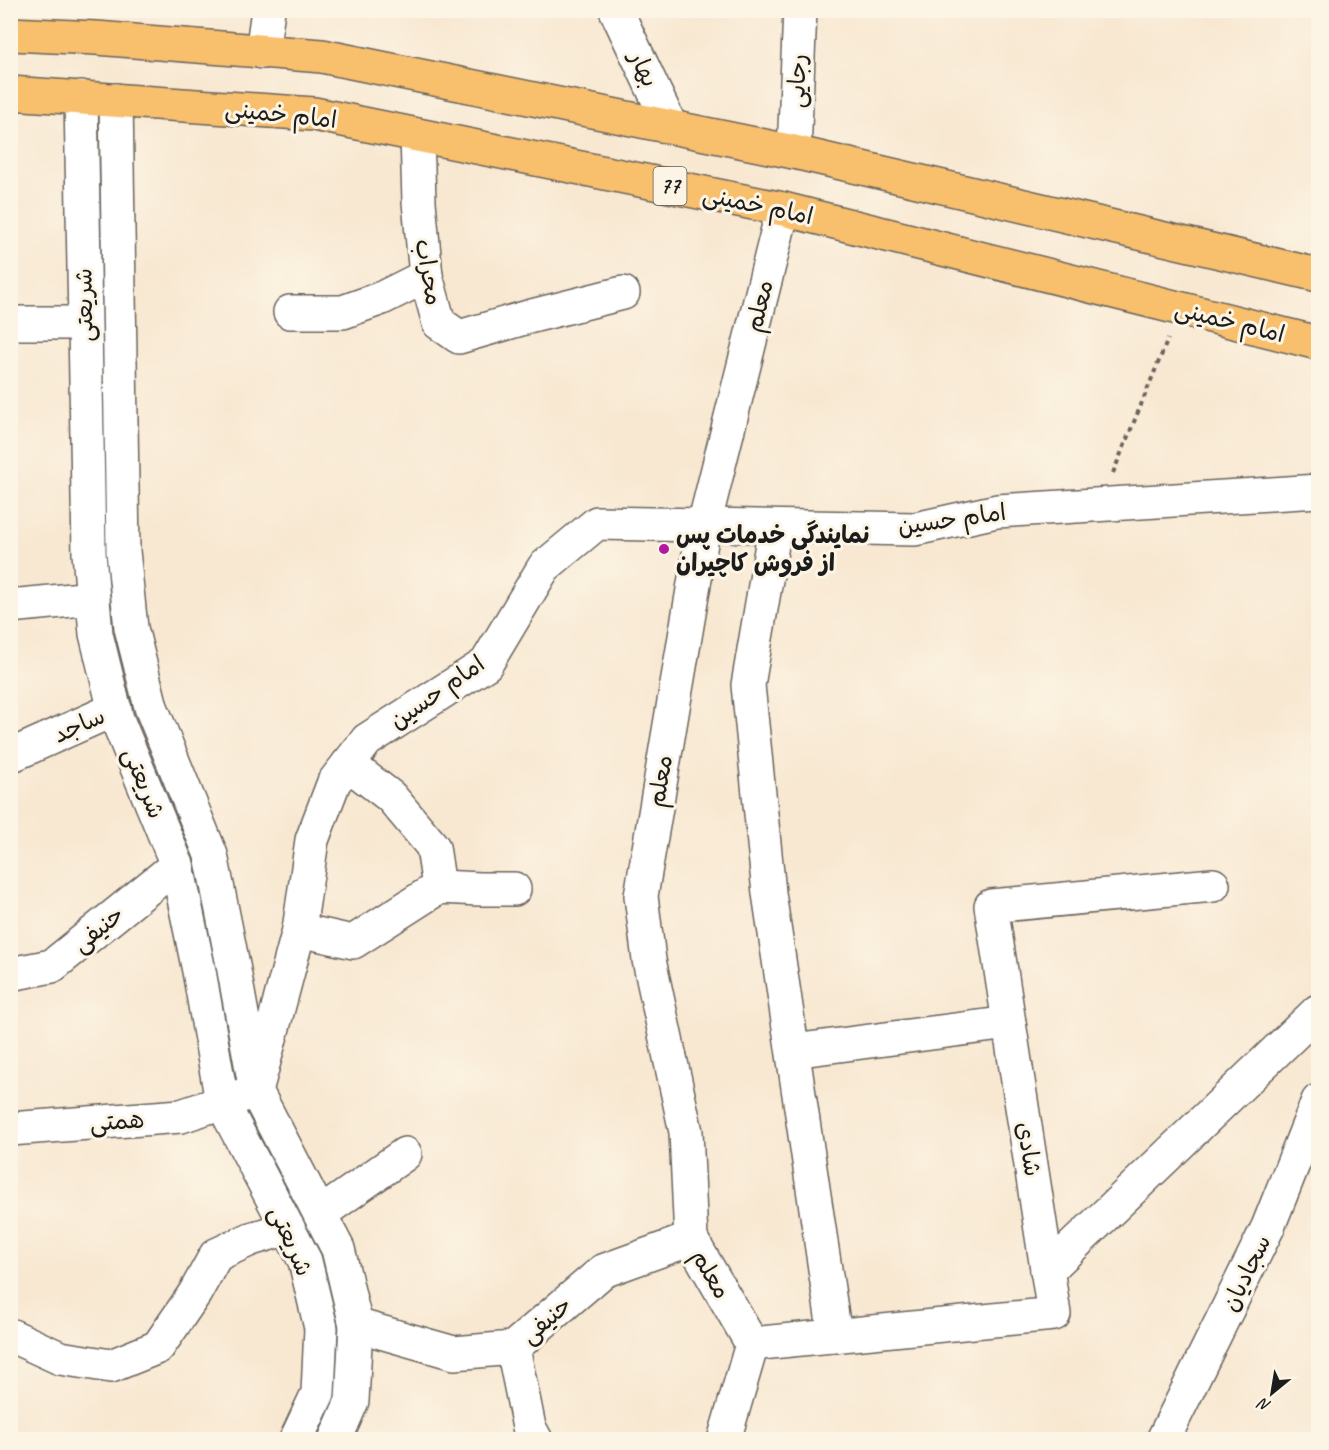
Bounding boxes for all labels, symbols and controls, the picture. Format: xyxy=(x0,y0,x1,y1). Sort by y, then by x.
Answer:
street label: بهار xyxy=(622,44,665,92)
street label: رجایی xyxy=(781,53,813,109)
street label: امام خمینی xyxy=(223,93,338,138)
road number: 77 xyxy=(654,167,686,205)
street label: امام خمینی xyxy=(699,179,816,234)
street label: محراب xyxy=(408,236,450,308)
street label: شریعتی xyxy=(68,268,100,342)
street label: معلم xyxy=(738,277,783,336)
street label: امام خمینی xyxy=(1171,293,1288,352)
street label: امام حسین xyxy=(896,497,1009,544)
place label: نمایندگی خدمات پس از فروش کاچیران xyxy=(676,520,869,578)
marker: نمایندگی خدمات پس از فروش کاچیران xyxy=(657,542,671,556)
street label: امام حسین xyxy=(384,648,492,738)
street label: ساجد xyxy=(48,700,110,750)
street label: شریعتی xyxy=(116,743,172,823)
street label: معلم xyxy=(641,752,682,810)
street label: حنیفی xyxy=(66,899,130,959)
street label: همتی xyxy=(89,1104,145,1138)
street label: شادی xyxy=(1010,1120,1048,1178)
street label: شریعتی xyxy=(262,1201,320,1281)
street label: سجادیان xyxy=(1215,1230,1277,1316)
street label: معلم xyxy=(682,1244,737,1306)
street label: حنیفی xyxy=(514,1290,578,1350)
north arrow xyxy=(1242,1363,1302,1423)
text: N xyxy=(1253,1392,1274,1416)

